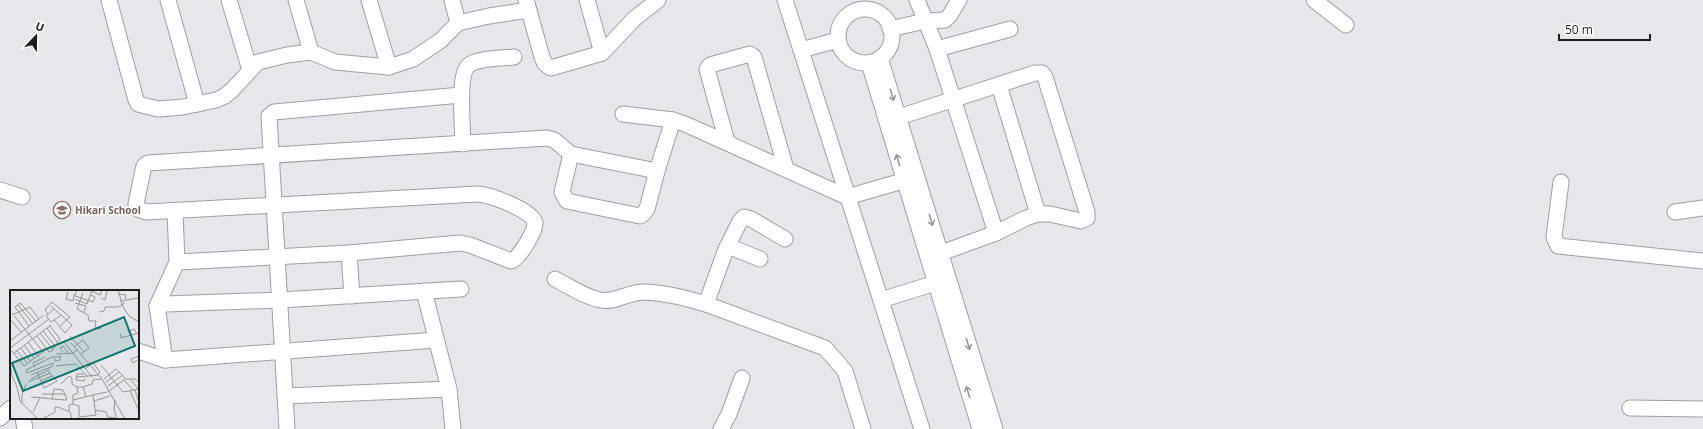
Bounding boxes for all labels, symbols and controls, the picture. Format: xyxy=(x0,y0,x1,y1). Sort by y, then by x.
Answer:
north arrow xyxy=(16,16,56,56)
scale bar xyxy=(1559,16,1650,42)
text: U xyxy=(33,18,47,35)
text: 50 m xyxy=(1565,21,1593,38)
one-way arrow xyxy=(889,89,896,102)
one-way arrow xyxy=(894,154,901,167)
school or university icon: Hikari School xyxy=(52,200,72,220)
place label: Hikari School xyxy=(75,203,141,217)
one-way arrow xyxy=(928,213,935,226)
inset map xyxy=(10,290,139,419)
one-way arrow xyxy=(965,337,972,350)
one-way arrow xyxy=(964,385,971,398)

